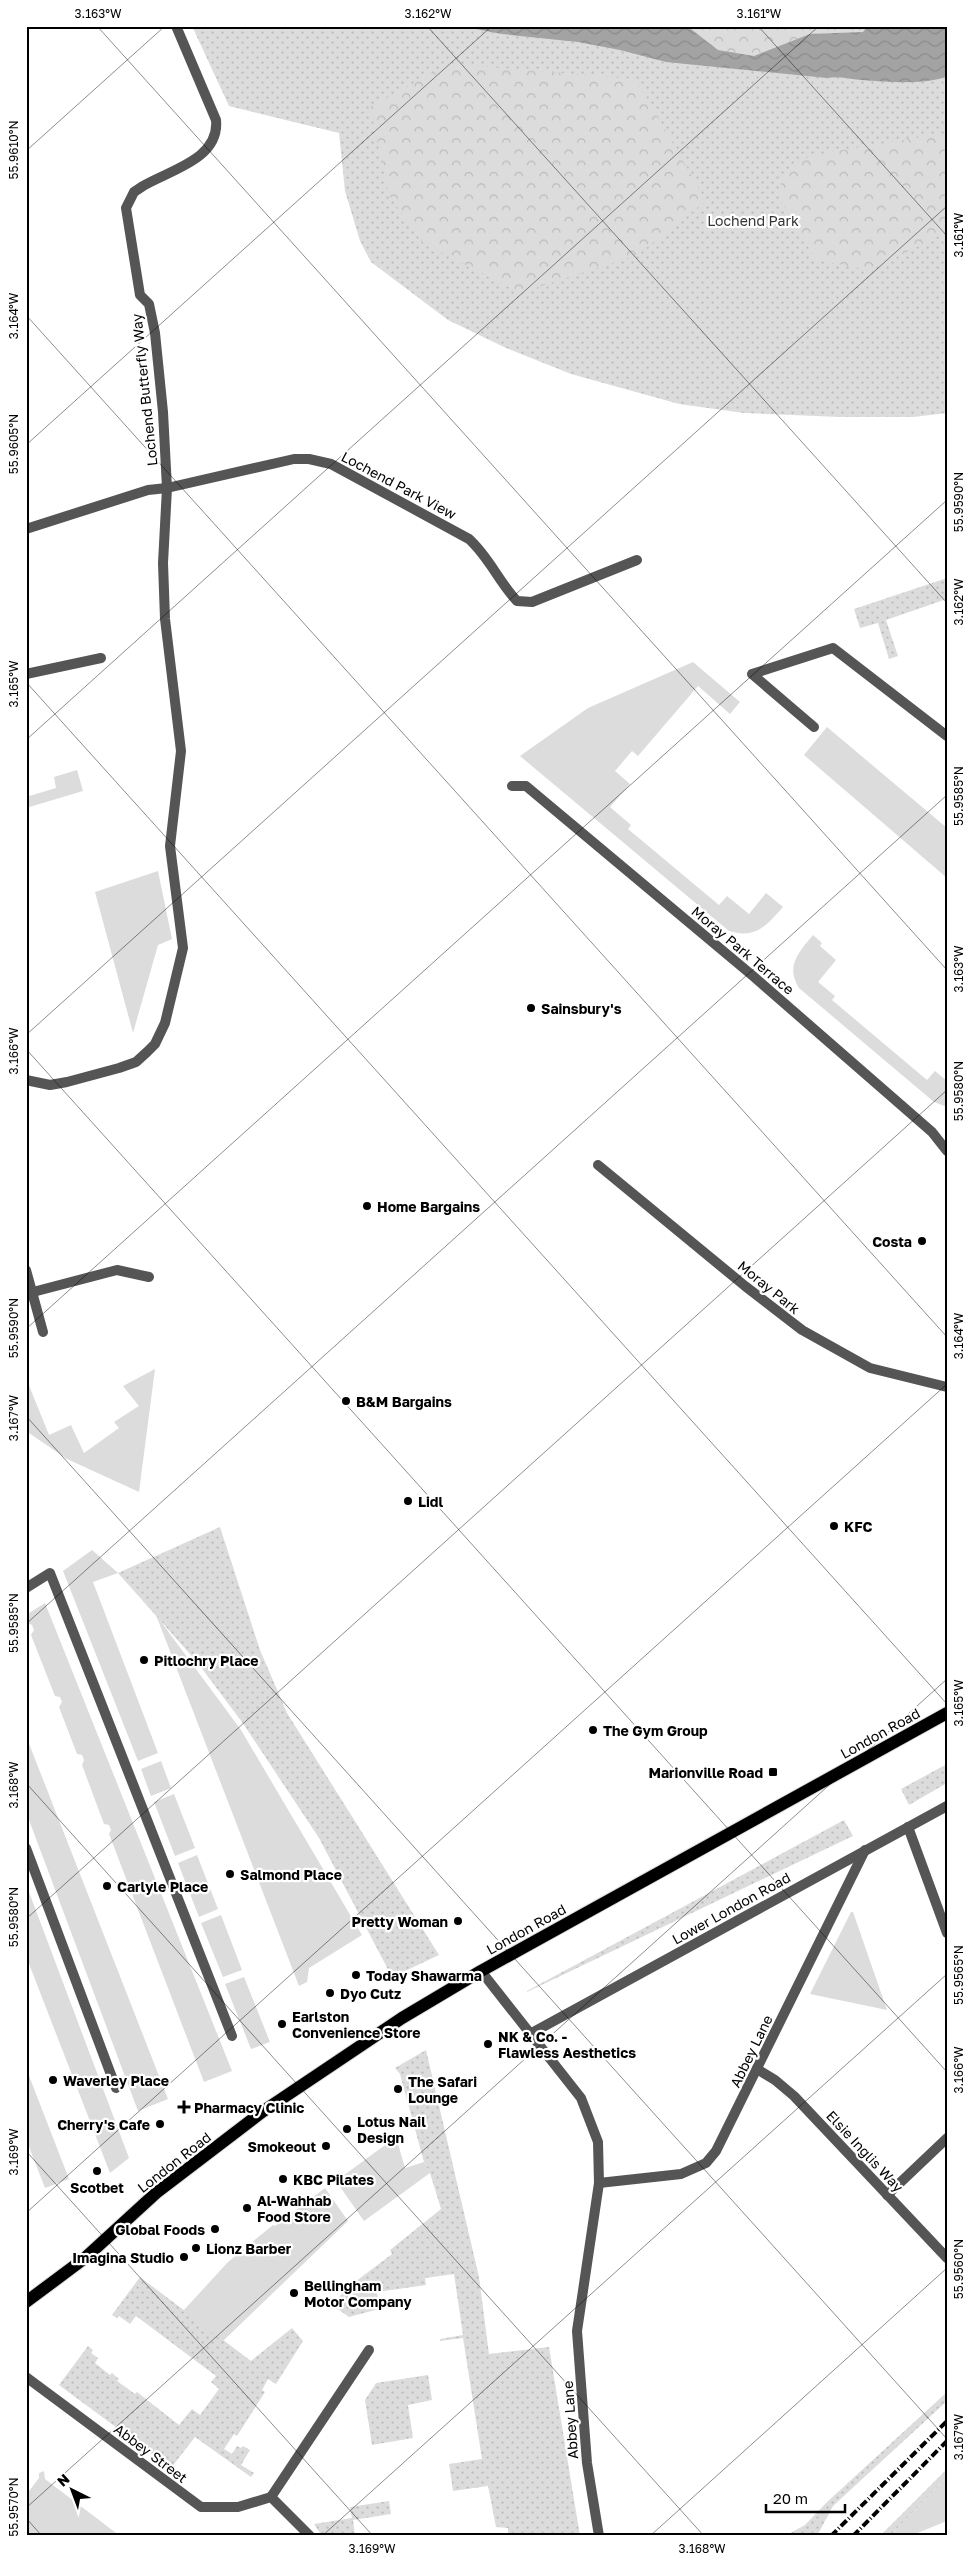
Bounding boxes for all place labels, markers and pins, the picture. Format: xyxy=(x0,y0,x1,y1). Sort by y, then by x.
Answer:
place label: Sainsbury's xyxy=(541,1000,622,1017)
marker: Sainsbury's xyxy=(525,1002,537,1014)
place label: Home Bargains xyxy=(377,1198,480,1215)
marker: Home Bargains xyxy=(361,1200,373,1212)
place label: Costa xyxy=(872,1233,912,1250)
marker: Costa xyxy=(916,1235,928,1247)
place label: B&M Bargains xyxy=(356,1393,452,1410)
marker: B&M Bargains xyxy=(340,1395,352,1407)
place label: Lidl xyxy=(418,1493,443,1510)
marker: Lidl xyxy=(402,1495,414,1507)
place label: KFC xyxy=(844,1518,872,1535)
marker: KFC xyxy=(828,1520,840,1532)
place label: Pitlochry Place xyxy=(154,1652,259,1669)
marker: Pitlochry Place xyxy=(138,1654,150,1666)
place label: The Gym Group xyxy=(603,1722,708,1739)
marker: The Gym Group xyxy=(587,1724,599,1736)
place label: Marionville Road xyxy=(649,1764,763,1781)
marker: Marionville Road xyxy=(767,1766,779,1778)
place label: Salmond Place xyxy=(240,1866,342,1883)
marker: Salmond Place xyxy=(224,1868,236,1880)
place label: Carlyle Place xyxy=(117,1878,208,1895)
marker: Carlyle Place xyxy=(101,1880,113,1892)
place label: Pretty Woman xyxy=(352,1913,448,1930)
marker: Pretty Woman xyxy=(452,1915,464,1927)
place label: Today Shawarma xyxy=(366,1967,482,1984)
marker: Today Shawarma xyxy=(350,1969,362,1981)
place label: Dyo Cutz xyxy=(340,1985,401,2002)
marker: Dyo Cutz xyxy=(324,1987,336,1999)
place label: Earlston Convenience Store xyxy=(292,2008,421,2041)
marker: Earlston Convenience Store xyxy=(276,2018,288,2030)
place label: NK & Co. - Flawless Aesthetics xyxy=(498,2028,636,2061)
marker: NK & Co. - Flawless Aesthetics xyxy=(482,2038,494,2050)
place label: Waverley Place xyxy=(63,2072,169,2089)
place label: The Safari Lounge xyxy=(408,2073,477,2106)
marker: Waverley Place xyxy=(47,2074,59,2086)
marker: The Safari Lounge xyxy=(392,2083,404,2095)
place label: Pharmacy Clinic xyxy=(194,2099,304,2116)
marker: Pharmacy Clinic xyxy=(178,2101,190,2113)
place label: Lotus Nail Design xyxy=(357,2113,426,2146)
place label: Cherry's Cafe xyxy=(57,2116,150,2133)
marker: Cherry's Cafe xyxy=(154,2118,166,2130)
marker: Lotus Nail Design xyxy=(341,2123,353,2135)
place label: Smokeout xyxy=(248,2138,316,2155)
marker: Smokeout xyxy=(320,2140,332,2152)
marker: Scotbet xyxy=(91,2165,103,2177)
place label: KBC Pilates xyxy=(293,2171,374,2188)
marker: KBC Pilates xyxy=(277,2173,289,2185)
place label: Scotbet xyxy=(70,2179,124,2196)
place label: Al-Wahhab Food Store xyxy=(257,2192,332,2225)
marker: Al-Wahhab Food Store xyxy=(241,2202,253,2214)
place label: Global Foods xyxy=(115,2221,205,2238)
marker: Global Foods xyxy=(209,2223,221,2235)
place label: Lionz Barber xyxy=(206,2240,292,2257)
marker: Lionz Barber xyxy=(190,2242,202,2254)
place label: Imagina Studio xyxy=(72,2249,174,2266)
marker: Imagina Studio xyxy=(178,2251,190,2263)
place label: Bellingham Motor Company xyxy=(304,2277,412,2310)
marker: Bellingham Motor Company xyxy=(288,2287,300,2299)

